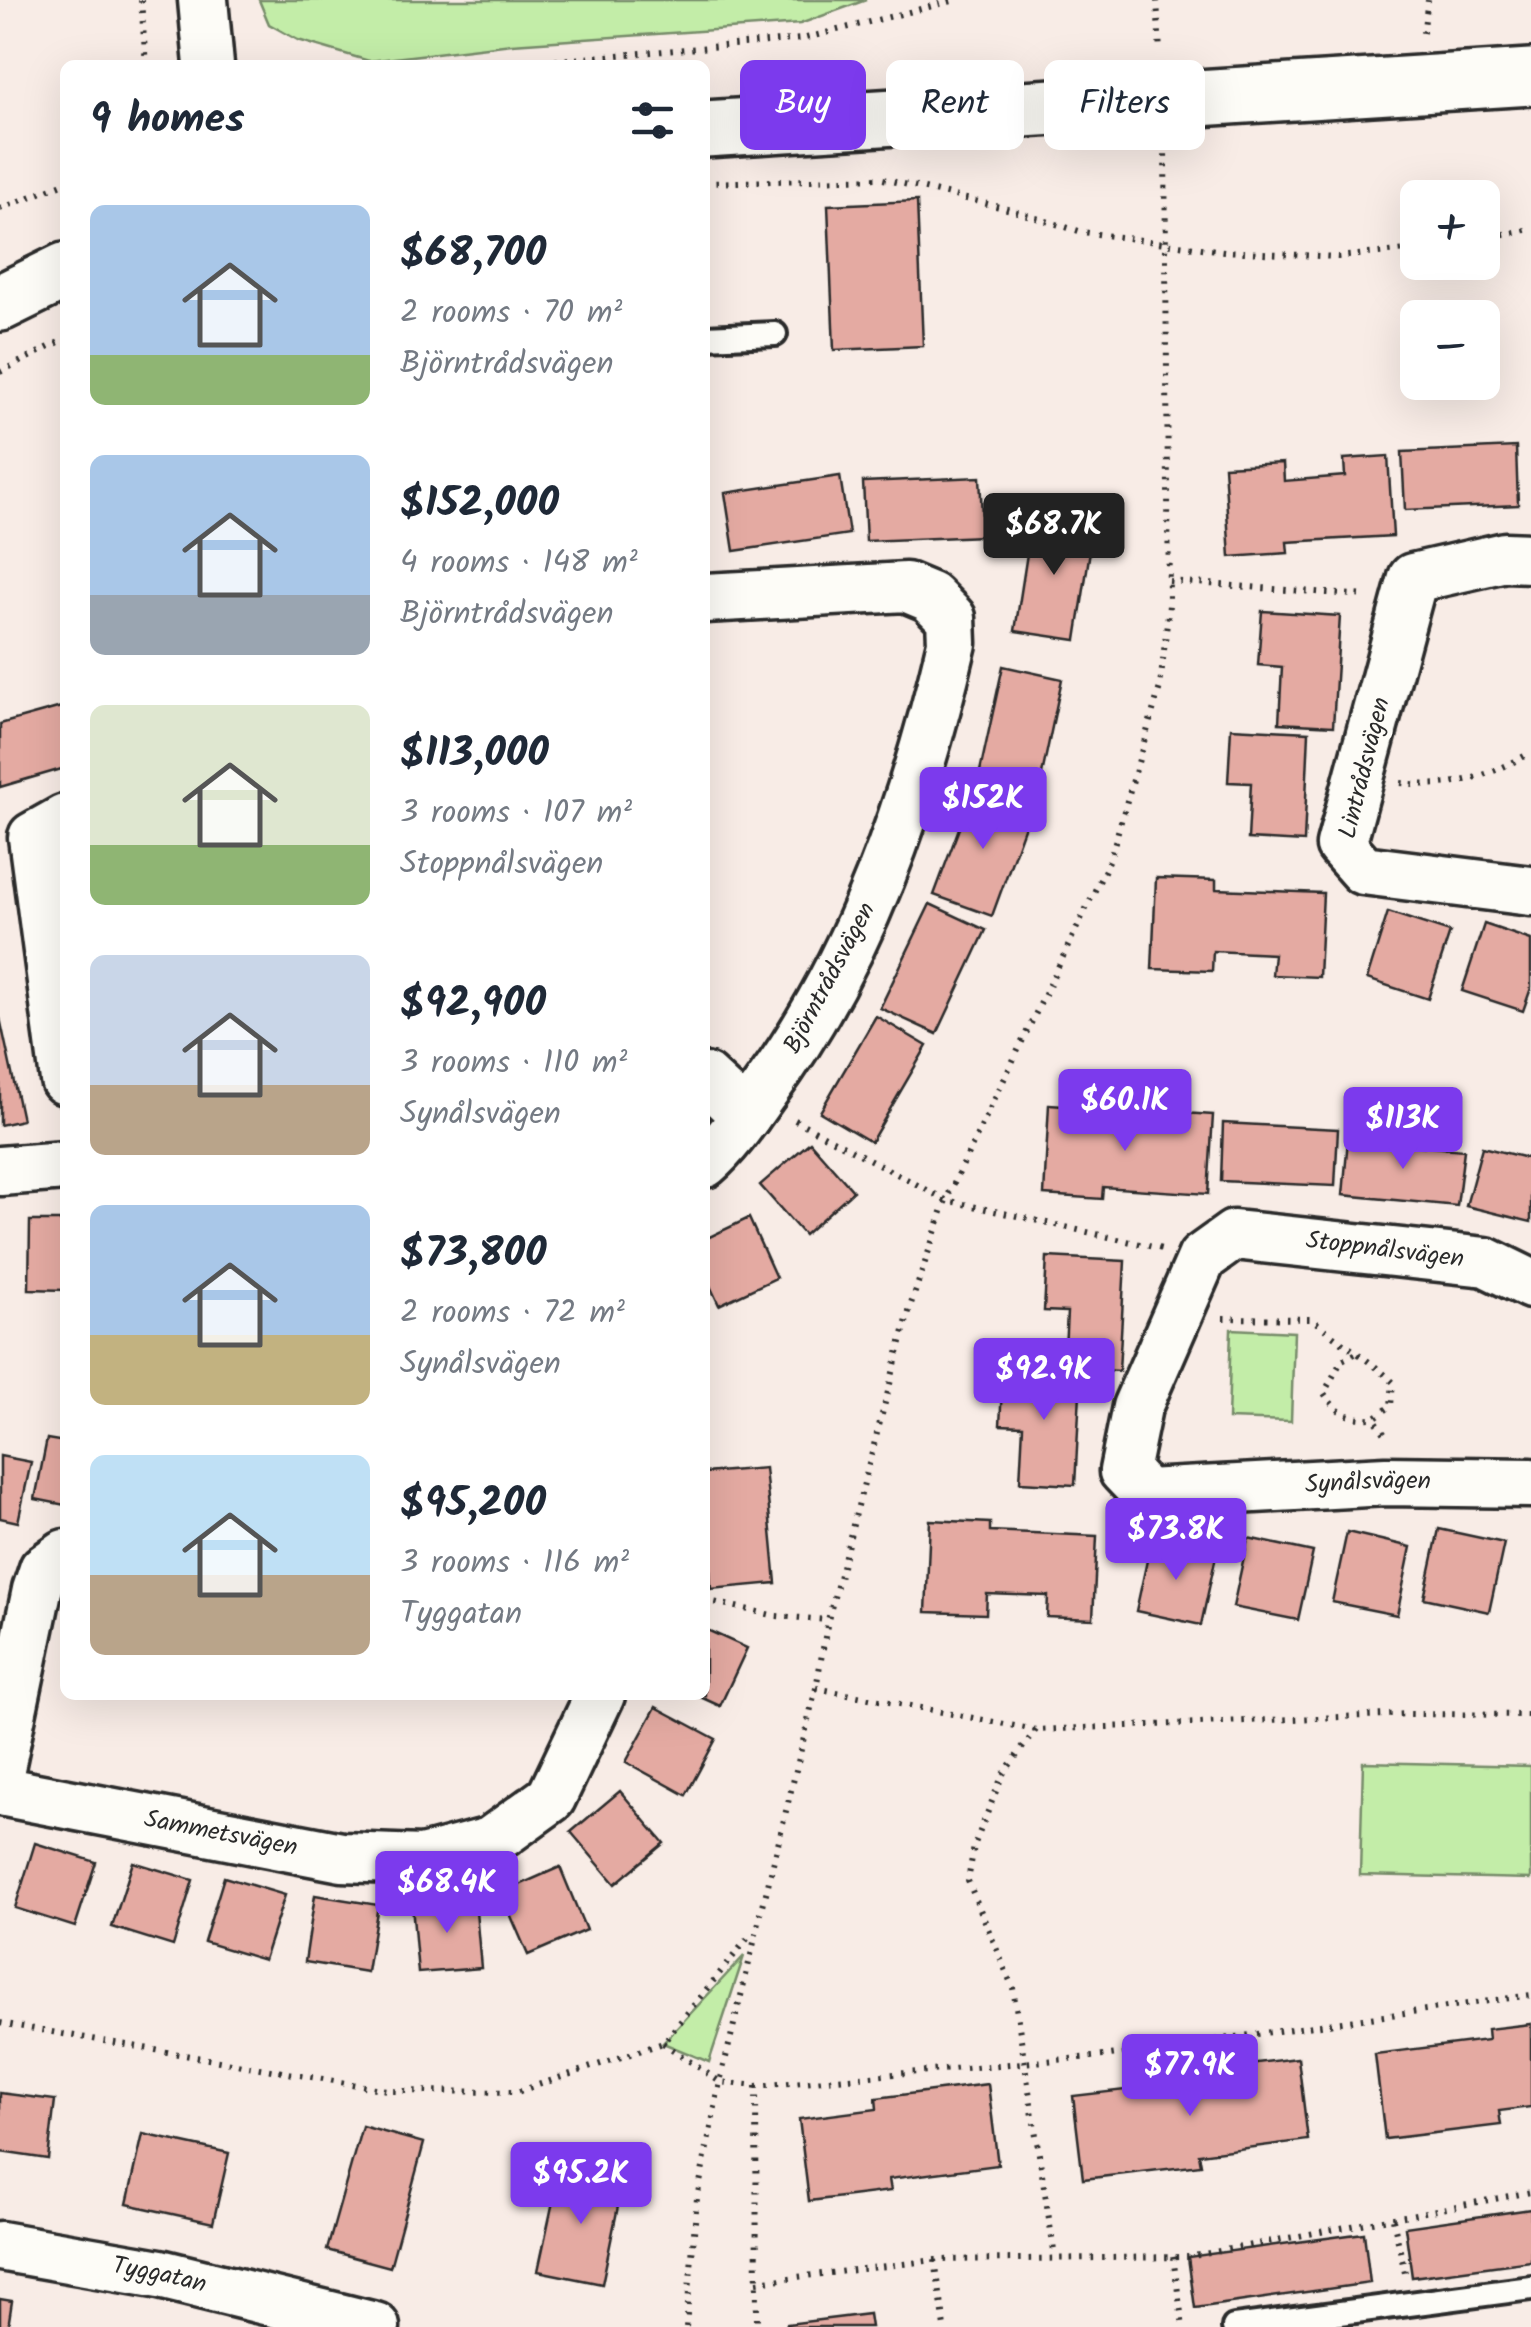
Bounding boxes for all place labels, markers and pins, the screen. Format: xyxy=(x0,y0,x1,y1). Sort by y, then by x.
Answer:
pin: $68.7K xyxy=(973,493,1135,578)
pin: $152K xyxy=(913,767,1053,852)
pin: $60.1K xyxy=(1044,1069,1206,1154)
pin: $113K xyxy=(1333,1087,1473,1172)
pin: $92.9K xyxy=(963,1338,1125,1423)
pin: $73.8K xyxy=(1095,1498,1257,1583)
pin: $68.4K xyxy=(366,1851,528,1936)
pin: $77.9K xyxy=(1109,2034,1271,2119)
pin: $95.2K xyxy=(500,2142,662,2227)

